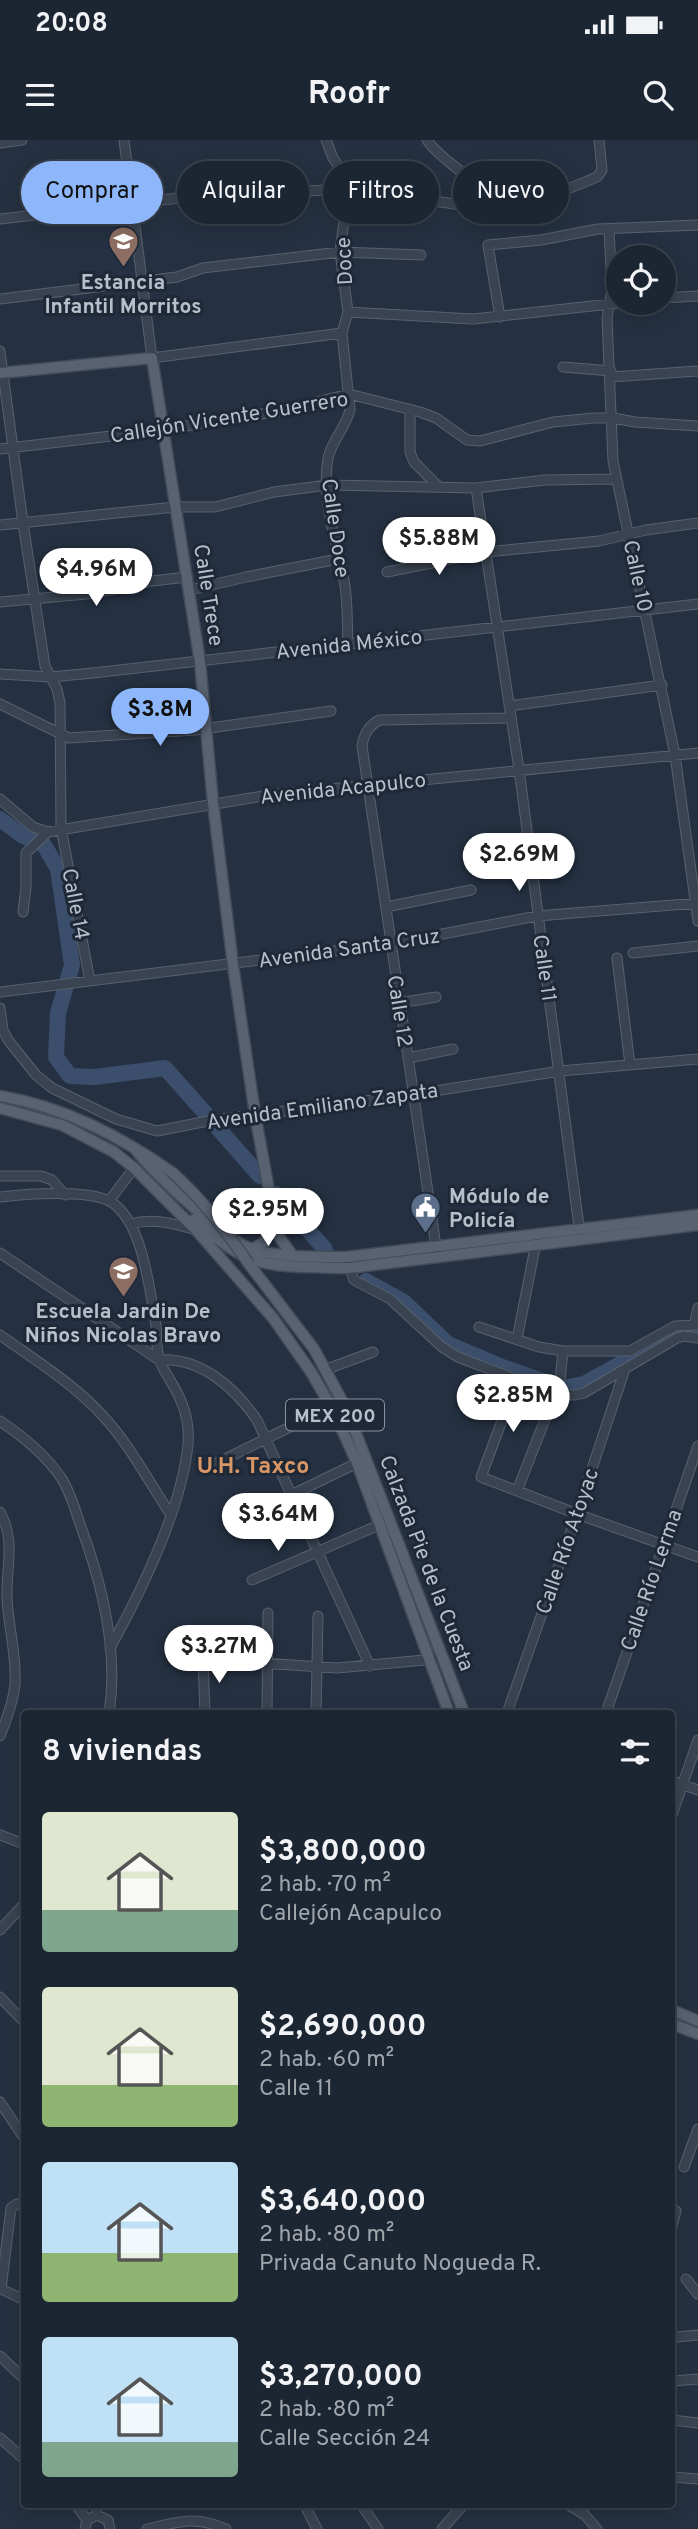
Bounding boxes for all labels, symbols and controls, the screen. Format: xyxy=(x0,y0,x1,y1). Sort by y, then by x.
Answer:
text: 20:08 xyxy=(35,8,108,41)
text: Roofr xyxy=(308,75,390,115)
icon: menu xyxy=(21,76,59,114)
icon: search xyxy=(639,76,677,114)
chip: Comprar xyxy=(21,161,163,224)
chip: Alquilar xyxy=(177,161,309,224)
chip: Filtros xyxy=(323,161,439,224)
chip: Nuevo xyxy=(453,161,569,224)
school or university icon: Estancia Infantil Morritos xyxy=(106,225,140,269)
street label: Doce xyxy=(331,236,360,286)
map controls xyxy=(606,245,676,315)
button: locate xyxy=(606,245,676,315)
place label: Estancia Infantil Morritos xyxy=(44,270,202,321)
street label: Callejón Vicente Guerrero xyxy=(108,386,350,451)
street label: Calle Doce xyxy=(314,477,355,580)
pin: $5.88M xyxy=(382,518,496,577)
text: $5.88M xyxy=(399,525,480,554)
street label: Calle 10 xyxy=(616,538,657,615)
street label: Calle Trece xyxy=(186,542,229,648)
pin: $4.96M xyxy=(39,548,153,608)
text: $4.96M xyxy=(55,556,137,585)
street label: Avenida México xyxy=(275,624,424,667)
pin: $3.8M xyxy=(111,688,209,748)
text: $3.8M xyxy=(127,696,193,725)
street label: Avenida Acapulco xyxy=(259,767,427,812)
pin: $2.69M xyxy=(462,834,576,893)
text: $2.69M xyxy=(479,841,559,870)
street label: Calle 14 xyxy=(54,866,95,942)
street label: Avenida Santa Cruz xyxy=(257,923,442,976)
street label: Calle 11 xyxy=(525,933,562,1004)
street label: Calle 12 xyxy=(380,973,418,1049)
street label: Avenida Emiliano Zapata xyxy=(205,1078,440,1137)
place label: Módulo de Policía xyxy=(449,1184,550,1235)
pin: $2.95M xyxy=(211,1188,325,1248)
public building icon: Módulo de Policía xyxy=(409,1191,443,1235)
text: $2.95M xyxy=(228,1196,308,1225)
school or university icon: Escuela Jardin De Niños Nicolas Bravo xyxy=(106,1254,140,1298)
place label: Escuela Jardin De Niños Nicolas Bravo xyxy=(25,1299,221,1350)
pin: $2.85M xyxy=(456,1374,570,1434)
text: $2.85M xyxy=(473,1382,553,1411)
road number: MEX 200 xyxy=(286,1400,384,1430)
street label: Calzada Pie de la Cuesta xyxy=(372,1452,479,1675)
district label: U.H. Taxco xyxy=(197,1453,309,1482)
street label: Calle Río Atoyac xyxy=(531,1465,606,1618)
pin: $3.64M xyxy=(221,1494,335,1553)
text: $3.64M xyxy=(238,1501,318,1530)
street label: Calle Río Lerma xyxy=(616,1506,689,1655)
pin: $3.27M xyxy=(162,1626,276,1685)
text: $3.27M xyxy=(180,1633,258,1662)
icon: filters xyxy=(616,1733,654,1771)
text: 8 viviendas xyxy=(42,1734,202,1771)
text: $3,800,000 xyxy=(259,1834,427,1871)
icon: home xyxy=(98,1840,182,1924)
text: 2 hab. · 70 m² xyxy=(259,1871,391,1900)
text: Callejón Acapulco xyxy=(259,1900,442,1929)
text: $2,690,000 xyxy=(259,2009,427,2046)
icon: home xyxy=(98,2015,182,2099)
text: 2 hab. · 60 m² xyxy=(259,2046,394,2075)
text: Calle 11 xyxy=(259,2075,333,2104)
text: $3,640,000 xyxy=(259,2184,426,2221)
icon: home xyxy=(98,2190,182,2274)
text: 2 hab. · 80 m² xyxy=(259,2221,394,2250)
text: Privada Canuto Nogueda R. xyxy=(259,2250,541,2279)
text: $3,270,000 xyxy=(259,2359,423,2396)
icon: home xyxy=(98,2365,182,2449)
text: 2 hab. · 80 m² xyxy=(259,2396,394,2425)
text: Calle Sección 24 xyxy=(259,2425,430,2454)

